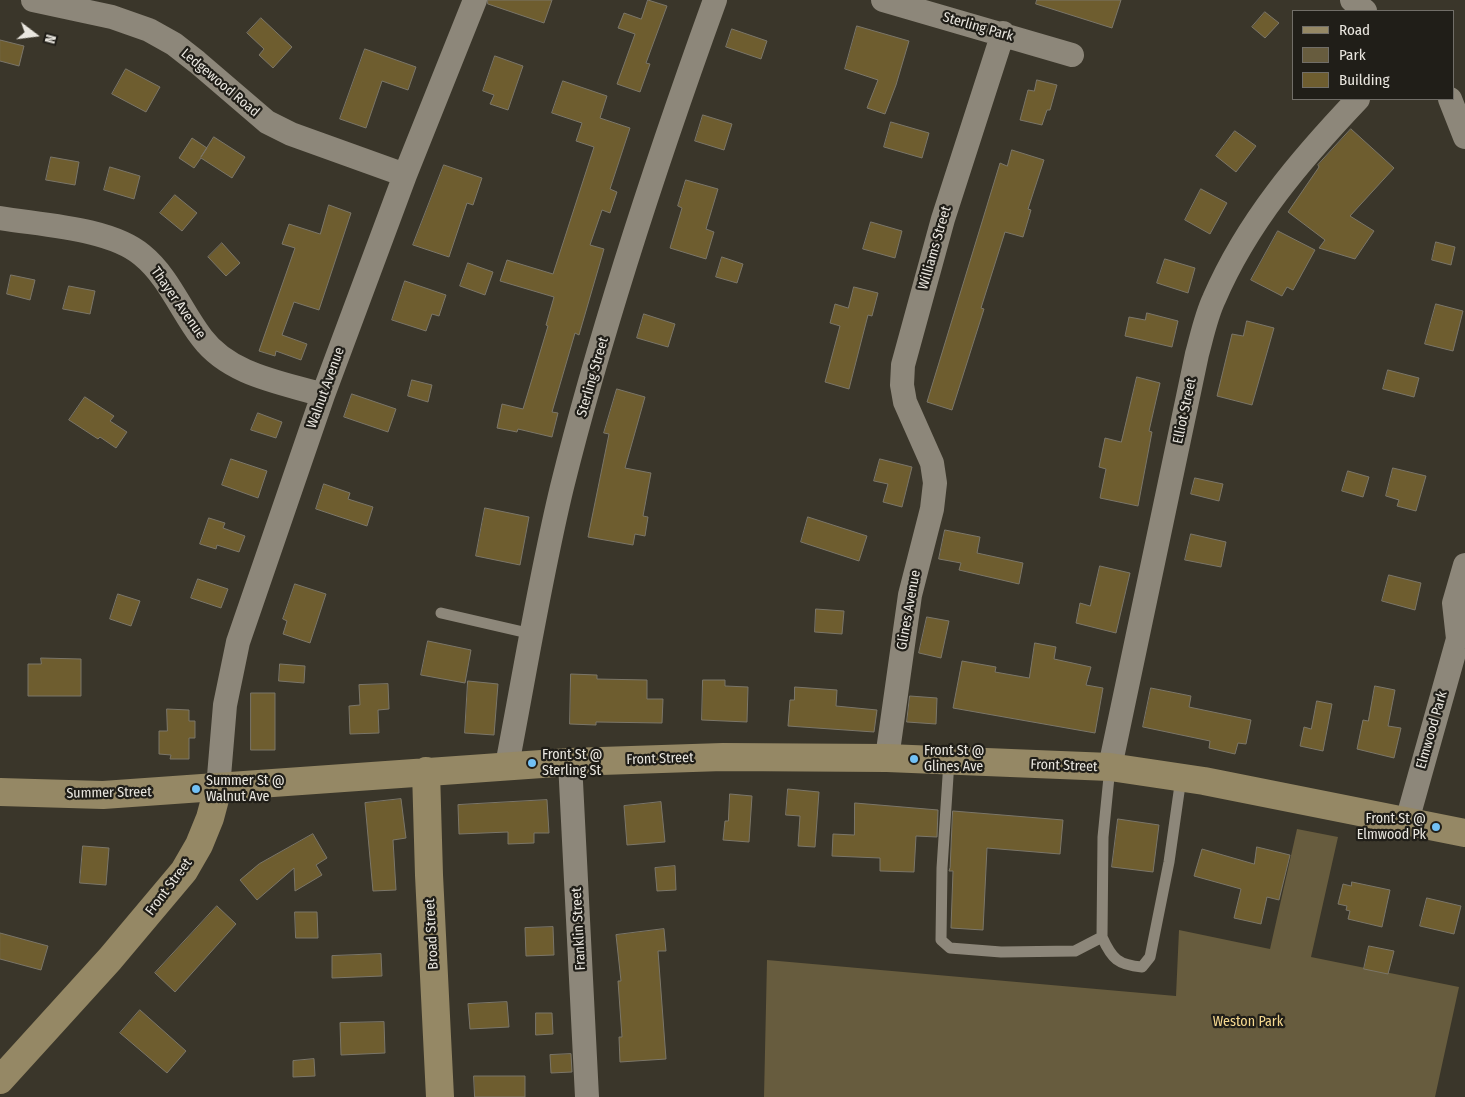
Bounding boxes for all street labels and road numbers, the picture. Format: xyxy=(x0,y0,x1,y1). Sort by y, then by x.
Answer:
street label: Sterling Park xyxy=(941,9,1015,45)
street label: Ledgewood Road xyxy=(177,45,263,121)
street label: Williams Street xyxy=(915,204,955,292)
street label: Thayer Avenue xyxy=(147,264,209,342)
street label: Sterling Street xyxy=(574,335,612,419)
street label: Walnut Avenue xyxy=(304,345,348,431)
street label: Elliot Street xyxy=(1170,376,1200,446)
street label: Glines Avenue xyxy=(894,569,924,651)
street label: Elmwood Park xyxy=(1413,689,1451,771)
street label: Front Street xyxy=(626,749,694,769)
street label: Front Street xyxy=(1030,756,1098,776)
street label: Summer Street xyxy=(66,784,152,802)
street label: Front Street xyxy=(142,855,196,919)
street label: Franklin Street xyxy=(568,887,590,971)
street label: Broad Street xyxy=(422,898,442,970)

